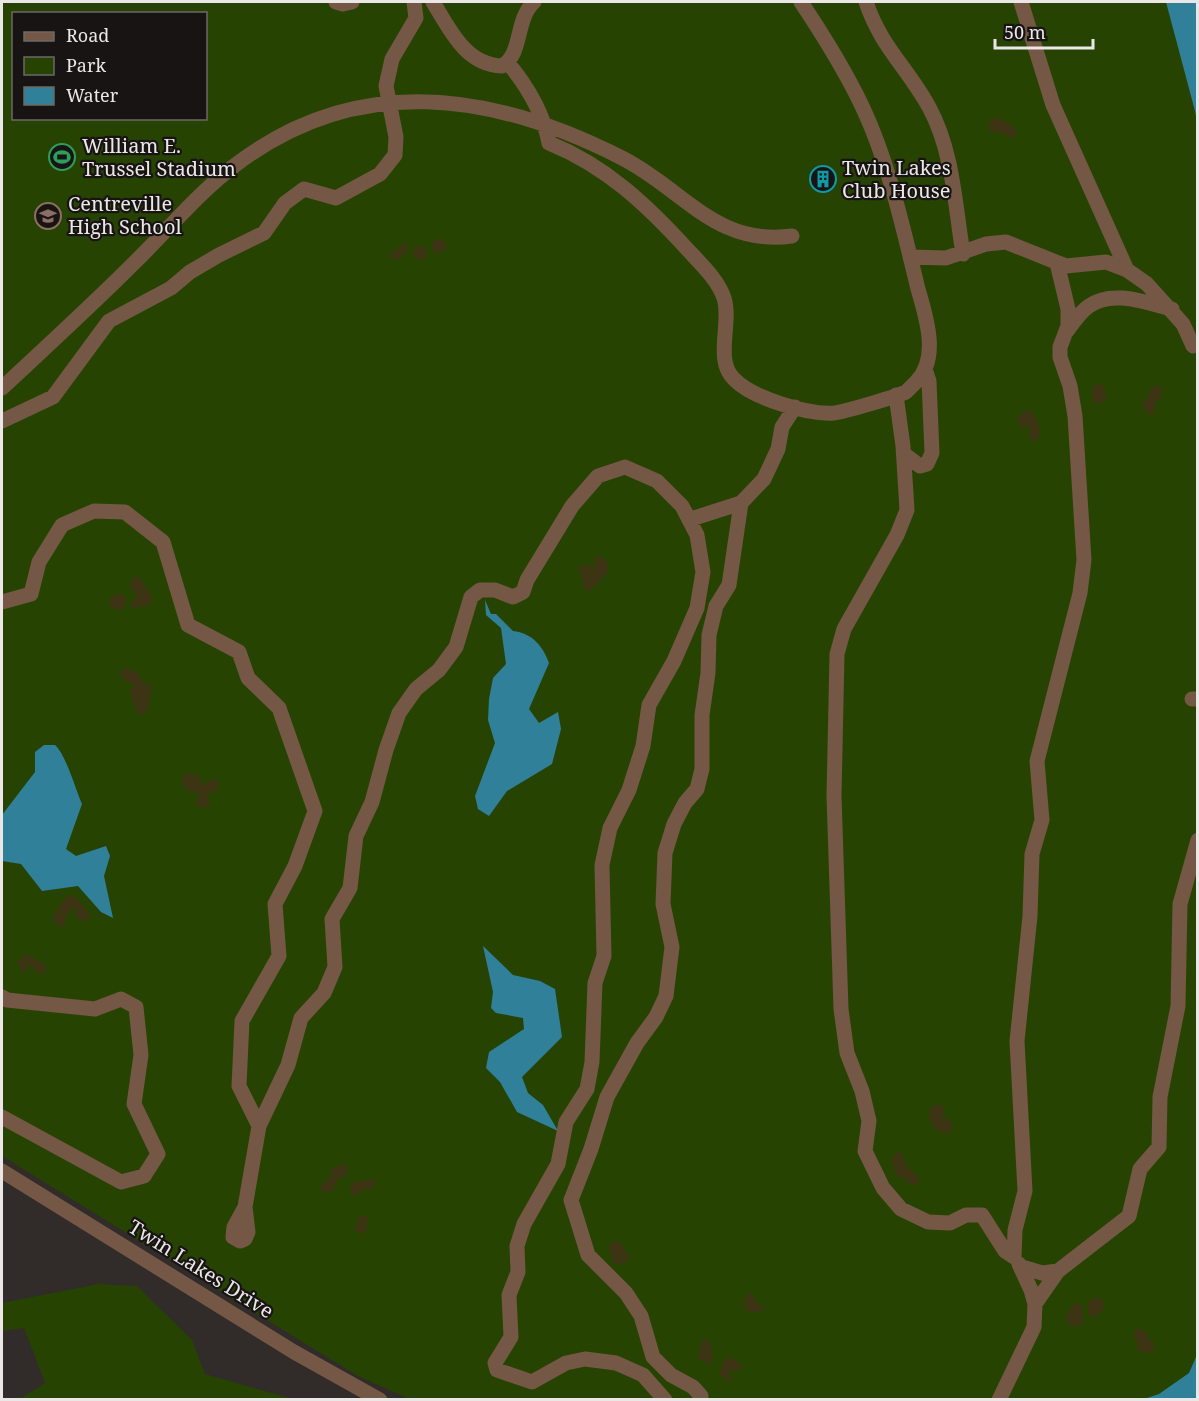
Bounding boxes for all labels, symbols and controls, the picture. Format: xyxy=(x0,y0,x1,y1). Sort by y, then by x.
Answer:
legend xyxy=(12,12,207,120)
scale bar xyxy=(995,12,1092,50)
text: 50 m xyxy=(1004,20,1046,44)
text: Road xyxy=(66,23,109,47)
text: Park xyxy=(66,53,106,77)
text: Water xyxy=(66,83,119,107)
place label: William E. Trussel Stadium xyxy=(82,132,236,182)
sports icon: William E. Trussel Stadium xyxy=(47,142,77,172)
place label: Twin Lakes Club House xyxy=(842,154,951,204)
building icon: Twin Lakes Club House xyxy=(808,164,838,194)
place label: Centreville High School xyxy=(68,190,182,240)
school or university icon: Centreville High School xyxy=(33,201,63,231)
street label: Twin Lakes Drive xyxy=(123,1213,279,1324)

